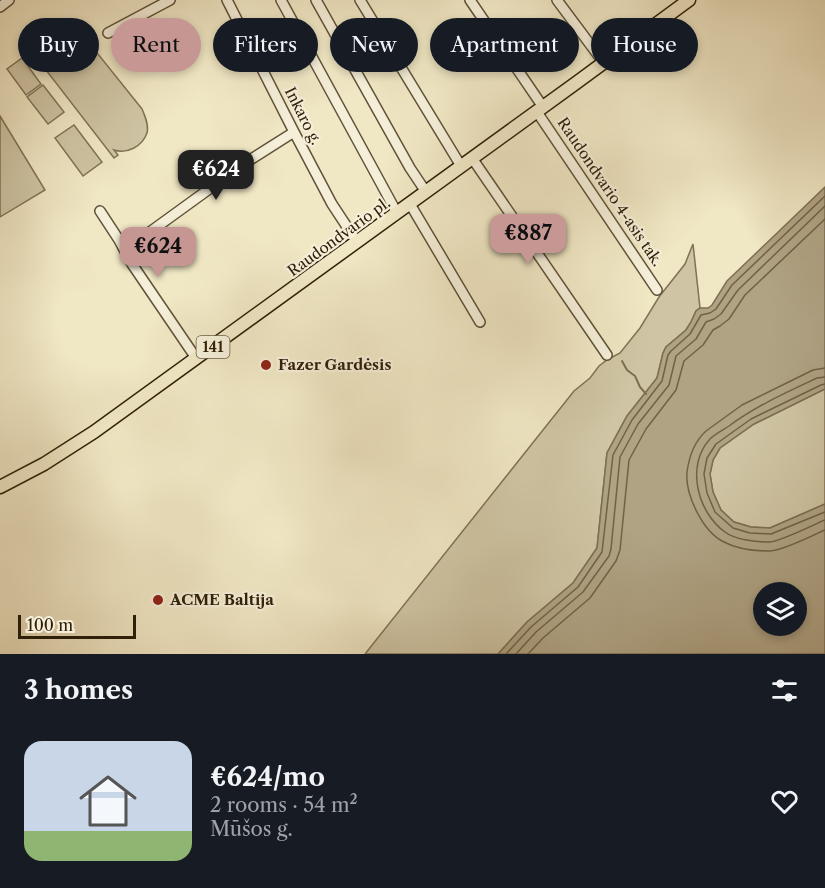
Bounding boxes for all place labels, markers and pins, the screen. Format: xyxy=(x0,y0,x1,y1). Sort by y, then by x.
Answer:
pin: €624 xyxy=(180,150,252,201)
pin: €887 xyxy=(492,214,564,265)
pin: €624 xyxy=(122,227,194,278)
place label: Fazer Gardėsis xyxy=(278,355,391,374)
marker: Fazer Gardėsis xyxy=(259,358,273,372)
place label: ACME Baltija xyxy=(169,590,274,609)
marker: ACME Baltija xyxy=(151,593,165,607)

